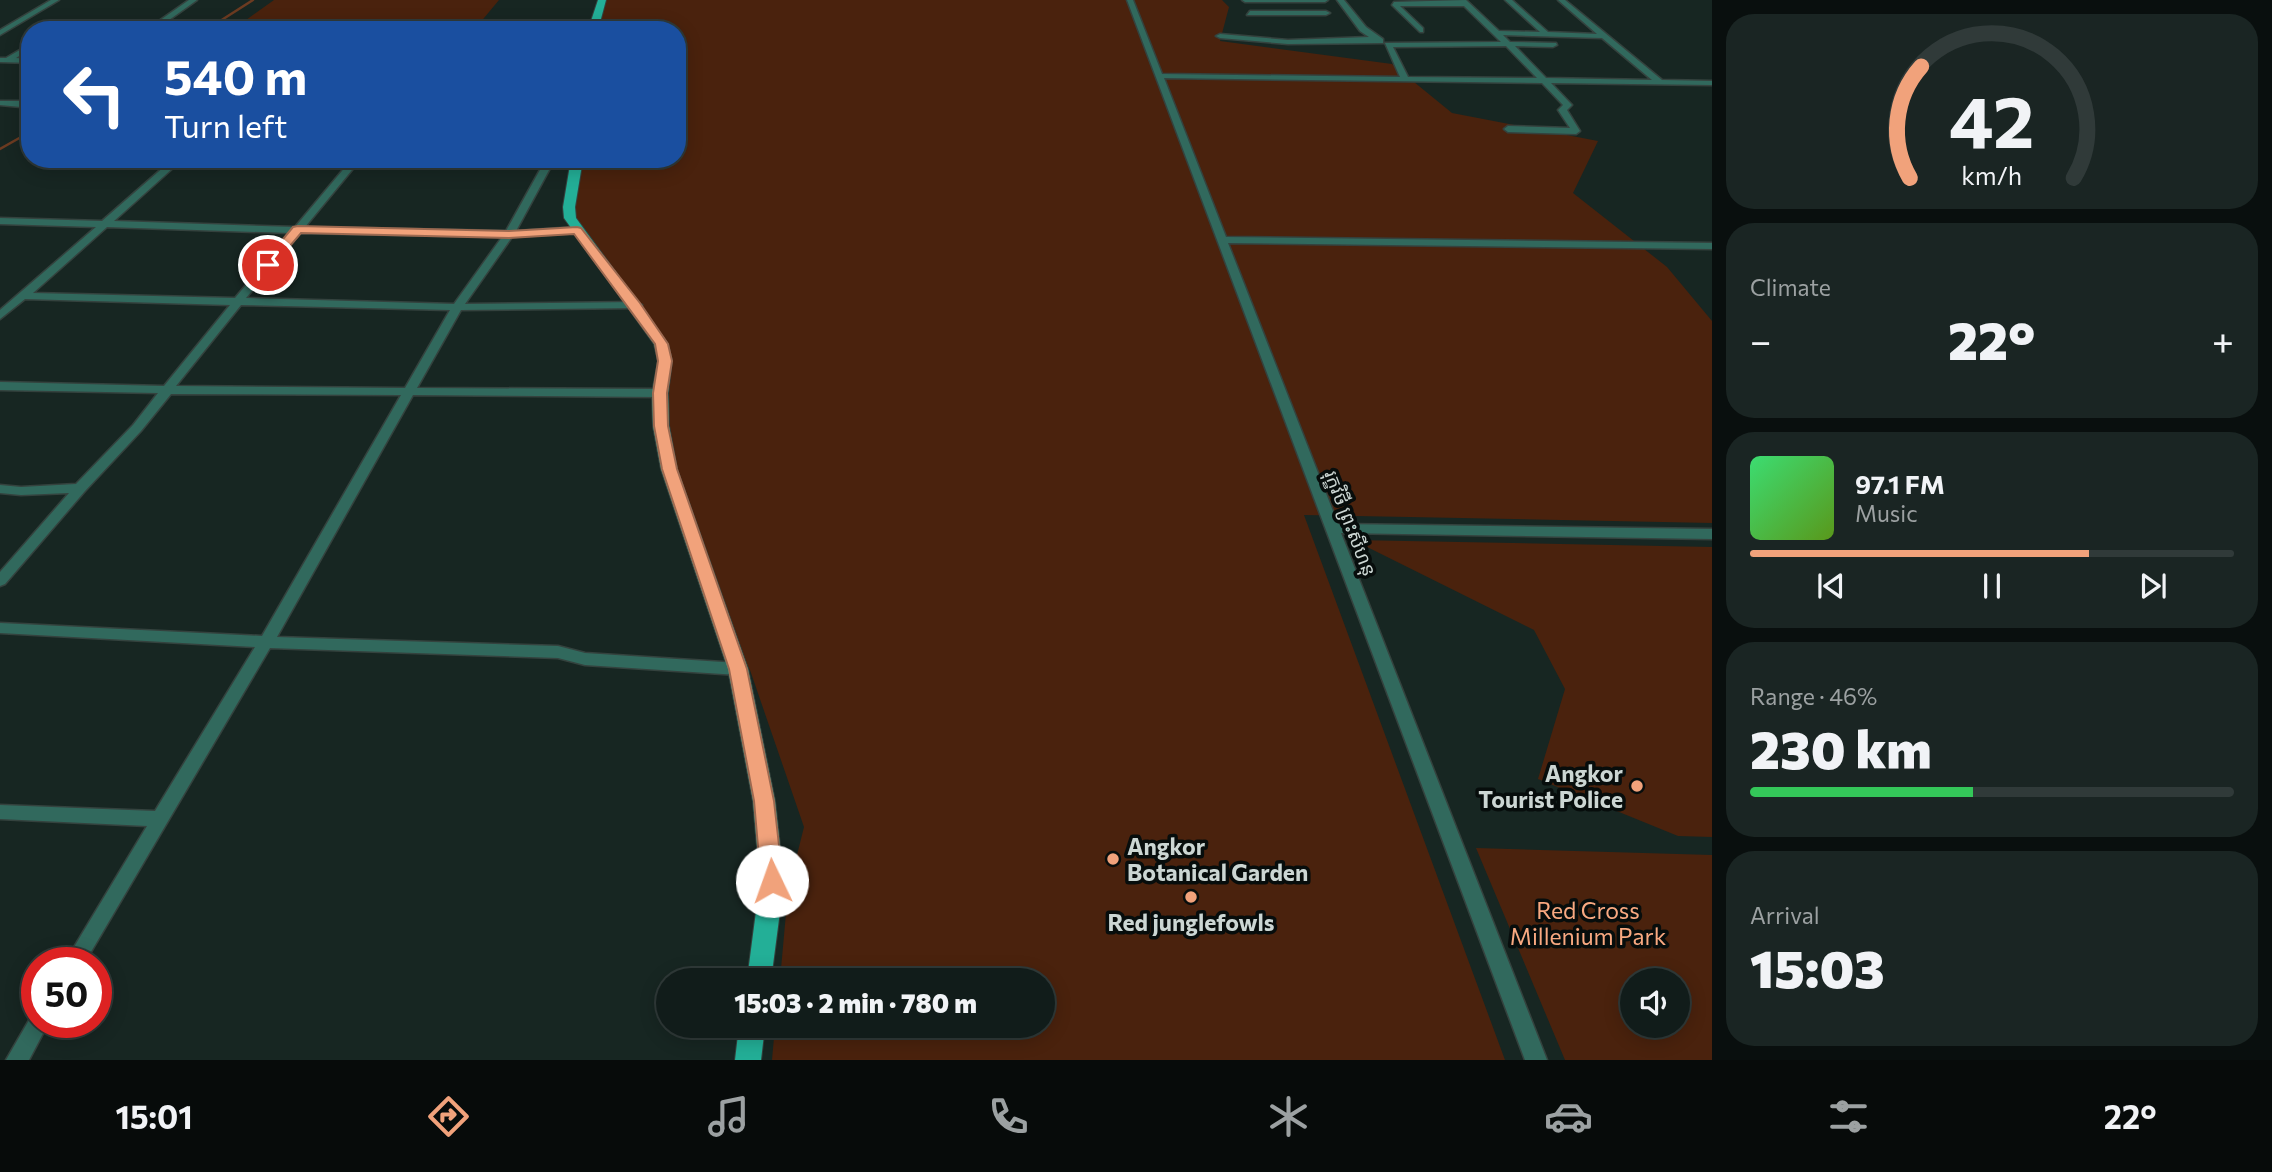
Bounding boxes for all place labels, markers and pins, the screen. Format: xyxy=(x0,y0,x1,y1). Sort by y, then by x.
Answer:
pin xyxy=(238,235,298,295)
place label: Angkor Tourist Police xyxy=(1478,759,1623,813)
marker: Angkor Tourist Police xyxy=(1629,778,1645,794)
place label: Angkor Botanical Garden xyxy=(1127,832,1308,886)
marker: Angkor Botanical Garden xyxy=(1105,851,1121,867)
marker: Red junglefowls xyxy=(1183,889,1199,905)
place label: Red junglefowls xyxy=(1107,908,1275,936)

